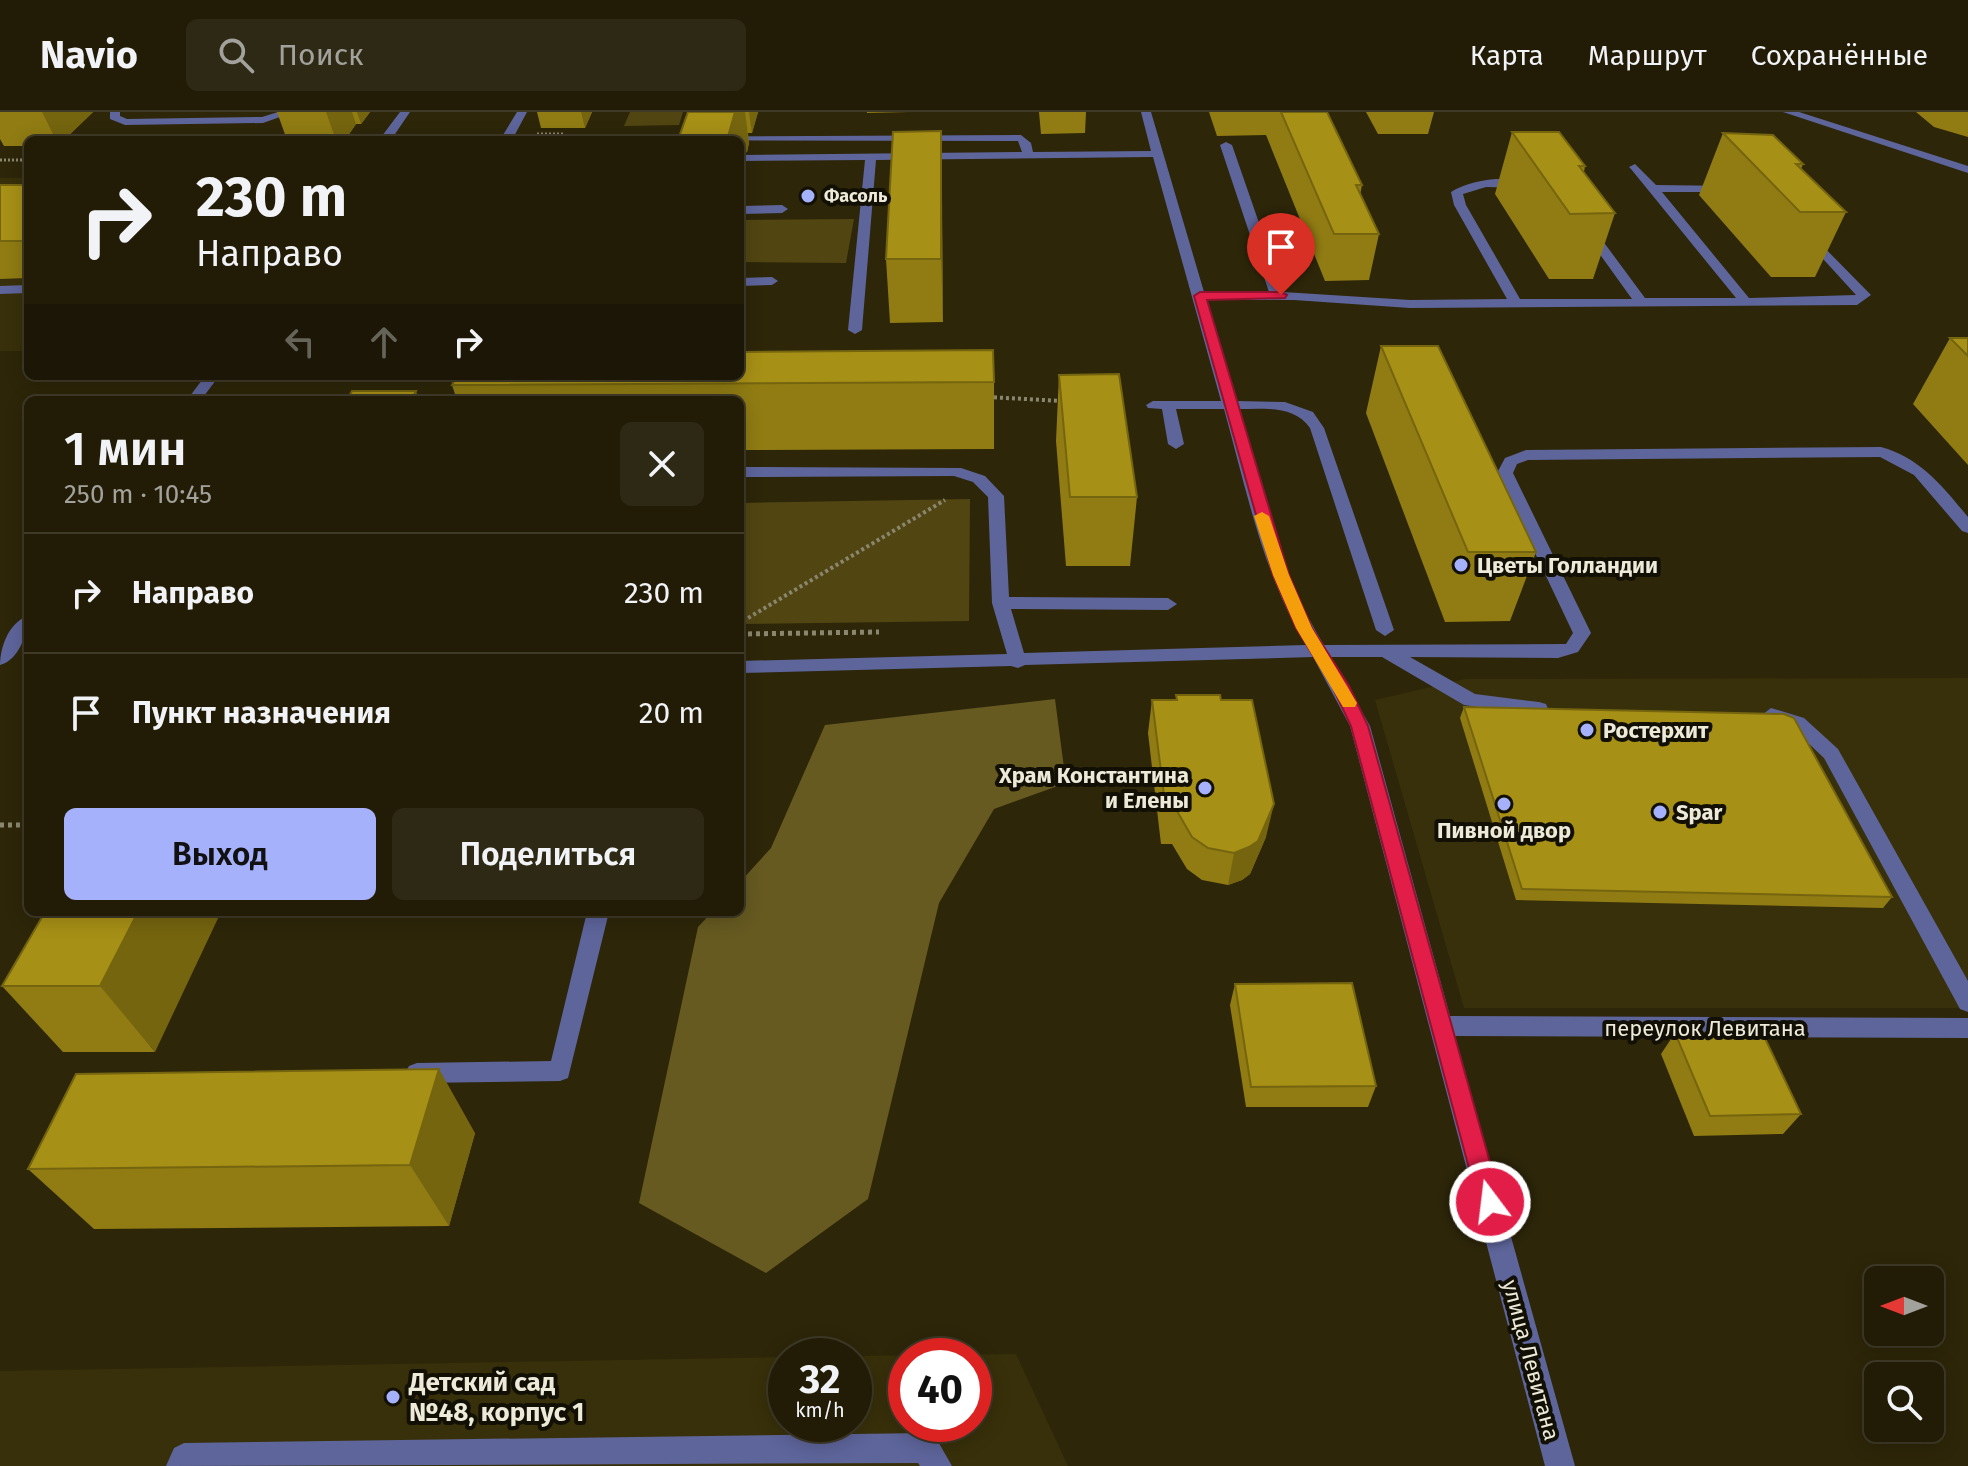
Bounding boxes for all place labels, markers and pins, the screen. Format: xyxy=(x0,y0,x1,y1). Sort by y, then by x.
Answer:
place label: Фасоль xyxy=(824,185,888,207)
marker: Фасоль xyxy=(799,187,817,205)
pin xyxy=(1247,213,1315,295)
place label: Цветы Голландии xyxy=(1477,552,1658,579)
marker: Цветы Голландии xyxy=(1452,556,1470,574)
place label: Ростерхит xyxy=(1603,717,1709,744)
marker: Ростерхит xyxy=(1578,721,1596,739)
place label: Храм Константина и Елены xyxy=(998,762,1189,814)
marker: Храм Константина и Елены xyxy=(1196,779,1214,797)
marker: Пивной двор xyxy=(1495,795,1513,813)
place label: Spar xyxy=(1676,799,1723,826)
marker: Spar xyxy=(1651,803,1669,821)
place label: Пивной двор xyxy=(1437,817,1571,844)
place label: Детский сад №48, корпус 1 xyxy=(408,1367,584,1428)
marker: Детский сад №48, корпус 1 xyxy=(384,1388,402,1406)

